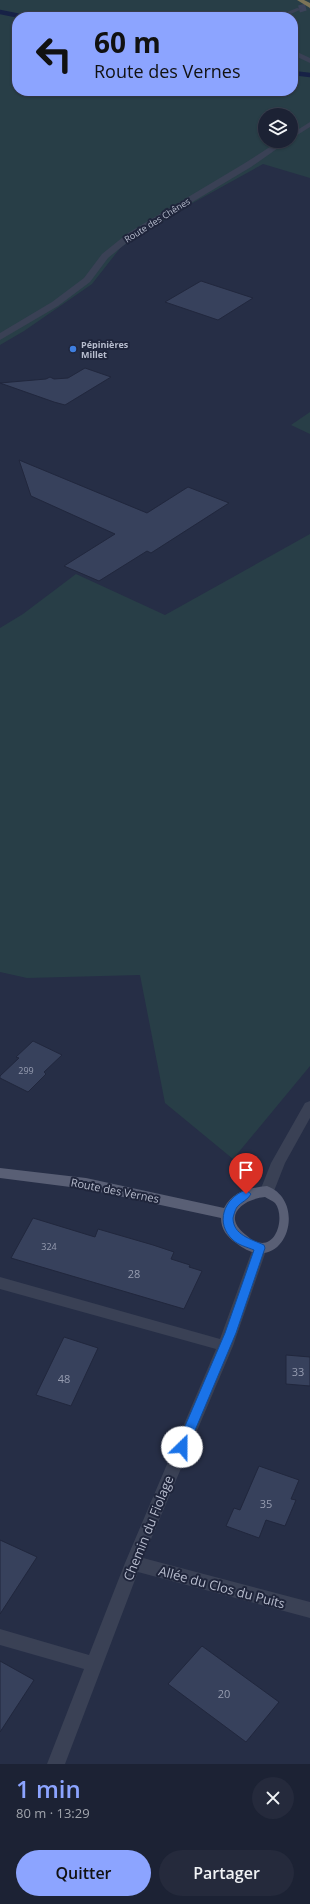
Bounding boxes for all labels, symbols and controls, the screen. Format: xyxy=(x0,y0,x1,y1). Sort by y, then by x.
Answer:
text: 60 m xyxy=(94,23,161,61)
icon: left xyxy=(28,28,80,80)
text: Route des Vernes xyxy=(94,59,240,83)
map controls xyxy=(258,108,298,148)
button: layers xyxy=(258,108,298,148)
street label: Route des Chênes xyxy=(122,195,192,245)
place label: Pépinières Millet xyxy=(81,338,129,361)
marker: Pépinières Millet xyxy=(68,344,78,354)
house number: 299 xyxy=(18,1064,34,1077)
pin xyxy=(229,1153,263,1194)
icon: arrive xyxy=(235,1159,257,1181)
street label: Route des Vernes xyxy=(70,1174,160,1206)
house number: 324 xyxy=(41,1240,57,1253)
house number: 28 xyxy=(128,1266,140,1281)
house number: 33 xyxy=(292,1364,304,1379)
house number: 48 xyxy=(58,1371,70,1386)
position arrow xyxy=(161,1426,203,1468)
street label: Chemin du Fiolage xyxy=(119,1473,177,1583)
house number: 35 xyxy=(260,1496,272,1511)
street label: Allée du Clos du Puits xyxy=(157,1561,287,1613)
house number: 20 xyxy=(218,1686,230,1701)
text: 1 min xyxy=(16,1772,81,1805)
button: close xyxy=(252,1777,294,1819)
text: 80 m · 13:29 xyxy=(16,1804,90,1822)
button: Quitter xyxy=(16,1850,151,1896)
button: Partager xyxy=(159,1850,294,1896)

